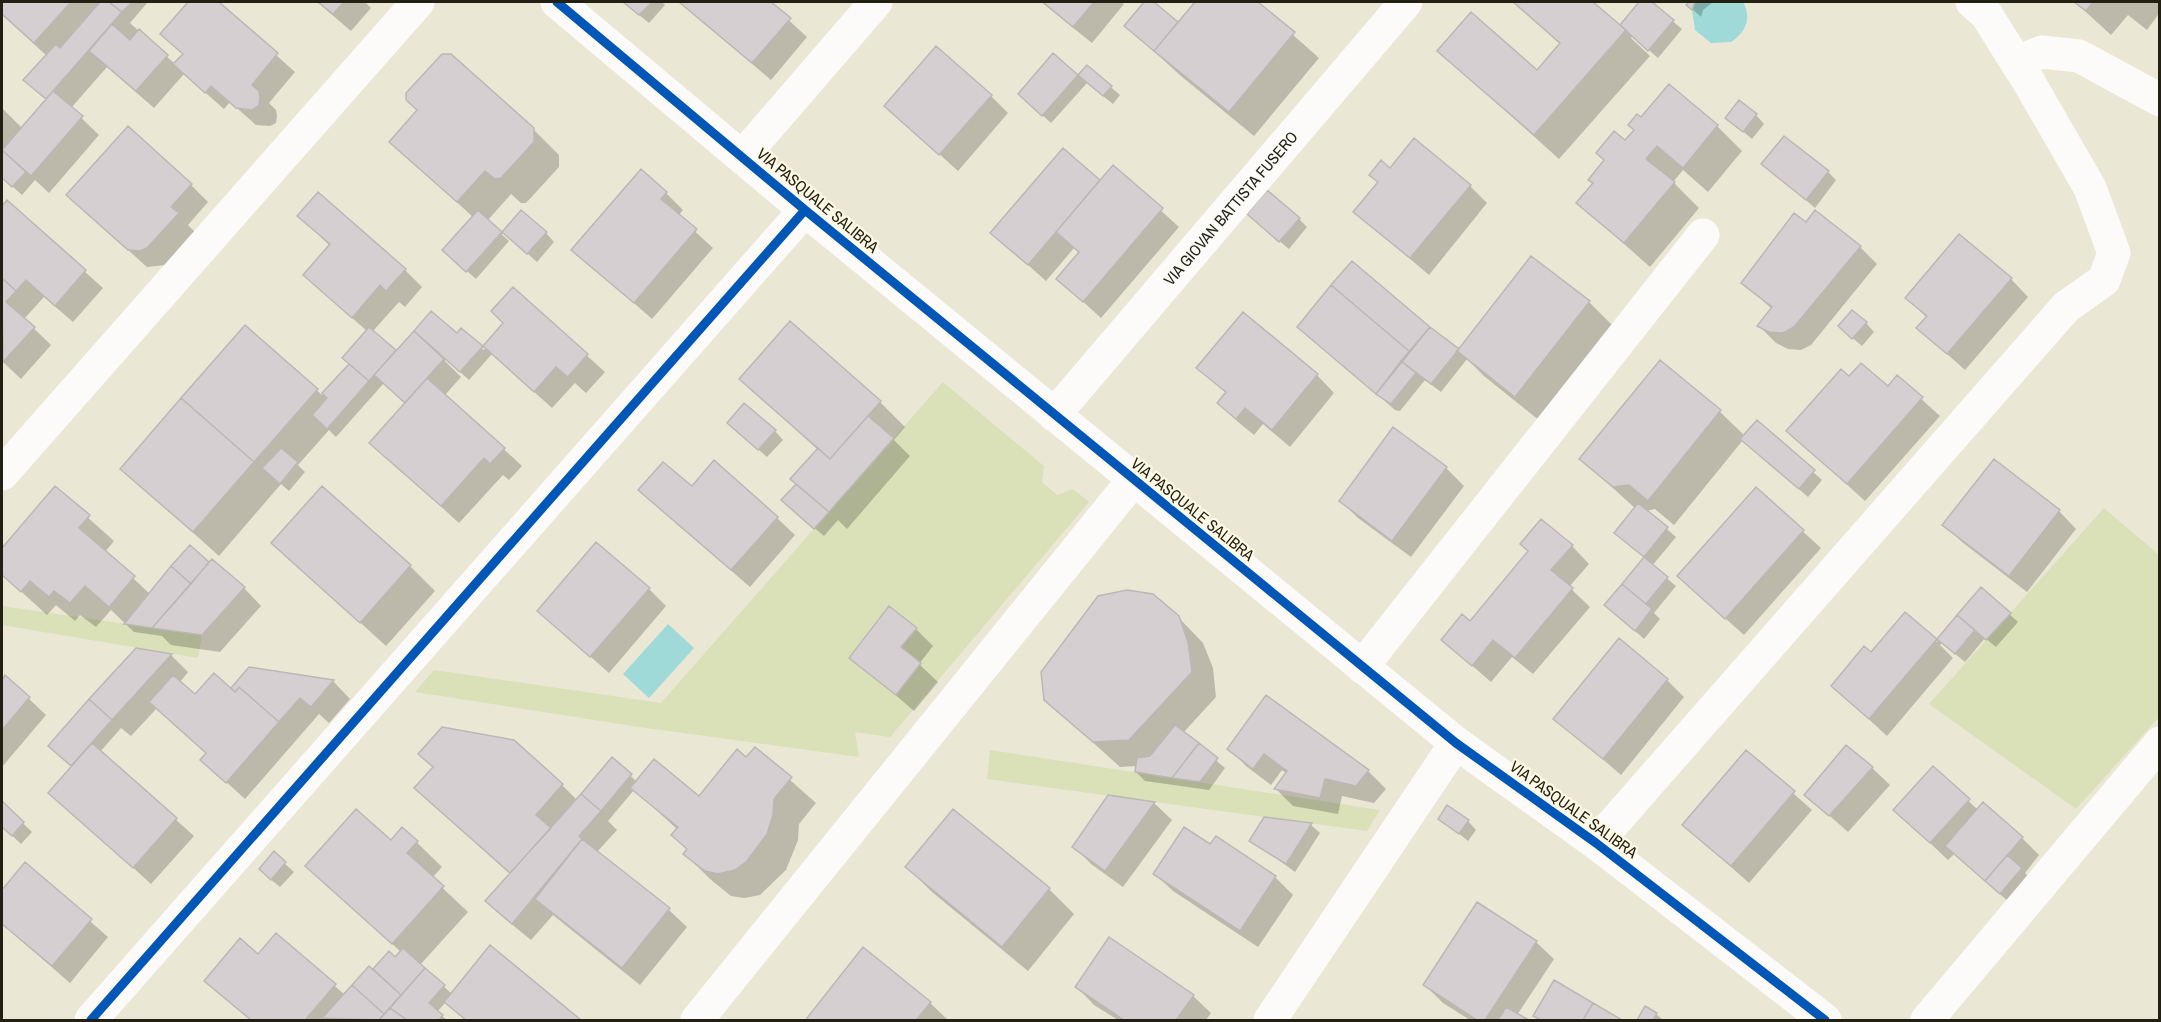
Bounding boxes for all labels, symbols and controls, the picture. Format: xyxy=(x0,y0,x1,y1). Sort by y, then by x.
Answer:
street label: VIA GIOVAN BATTISTA FUSERO xyxy=(1158,126,1303,290)
street label: VIA PASQUALE SALIBRA xyxy=(752,142,884,258)
street label: VIA PASQUALE SALIBRA xyxy=(1127,452,1260,566)
street label: VIA PASQUALE SALIBRA xyxy=(1506,755,1643,863)

